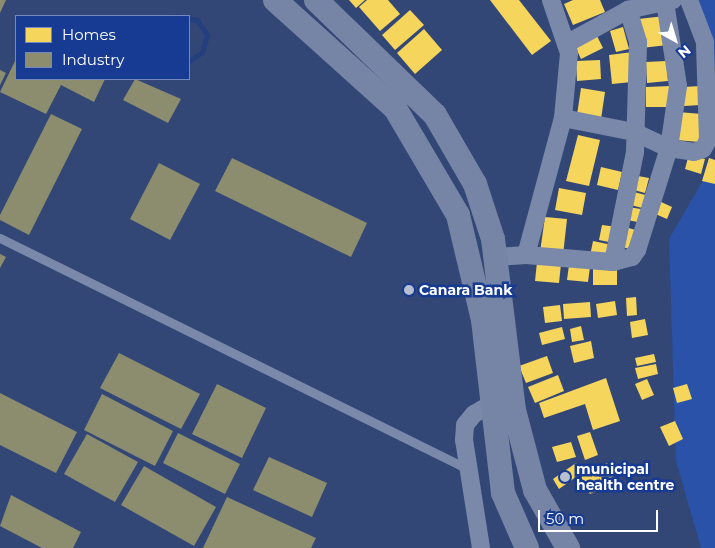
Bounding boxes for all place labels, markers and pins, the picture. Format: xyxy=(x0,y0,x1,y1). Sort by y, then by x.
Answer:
place label: Canara Bank xyxy=(419,282,512,298)
marker: Canara Bank xyxy=(403,284,415,296)
place label: municipal health centre xyxy=(576,461,674,494)
marker: municipal health centre xyxy=(558,470,572,484)

